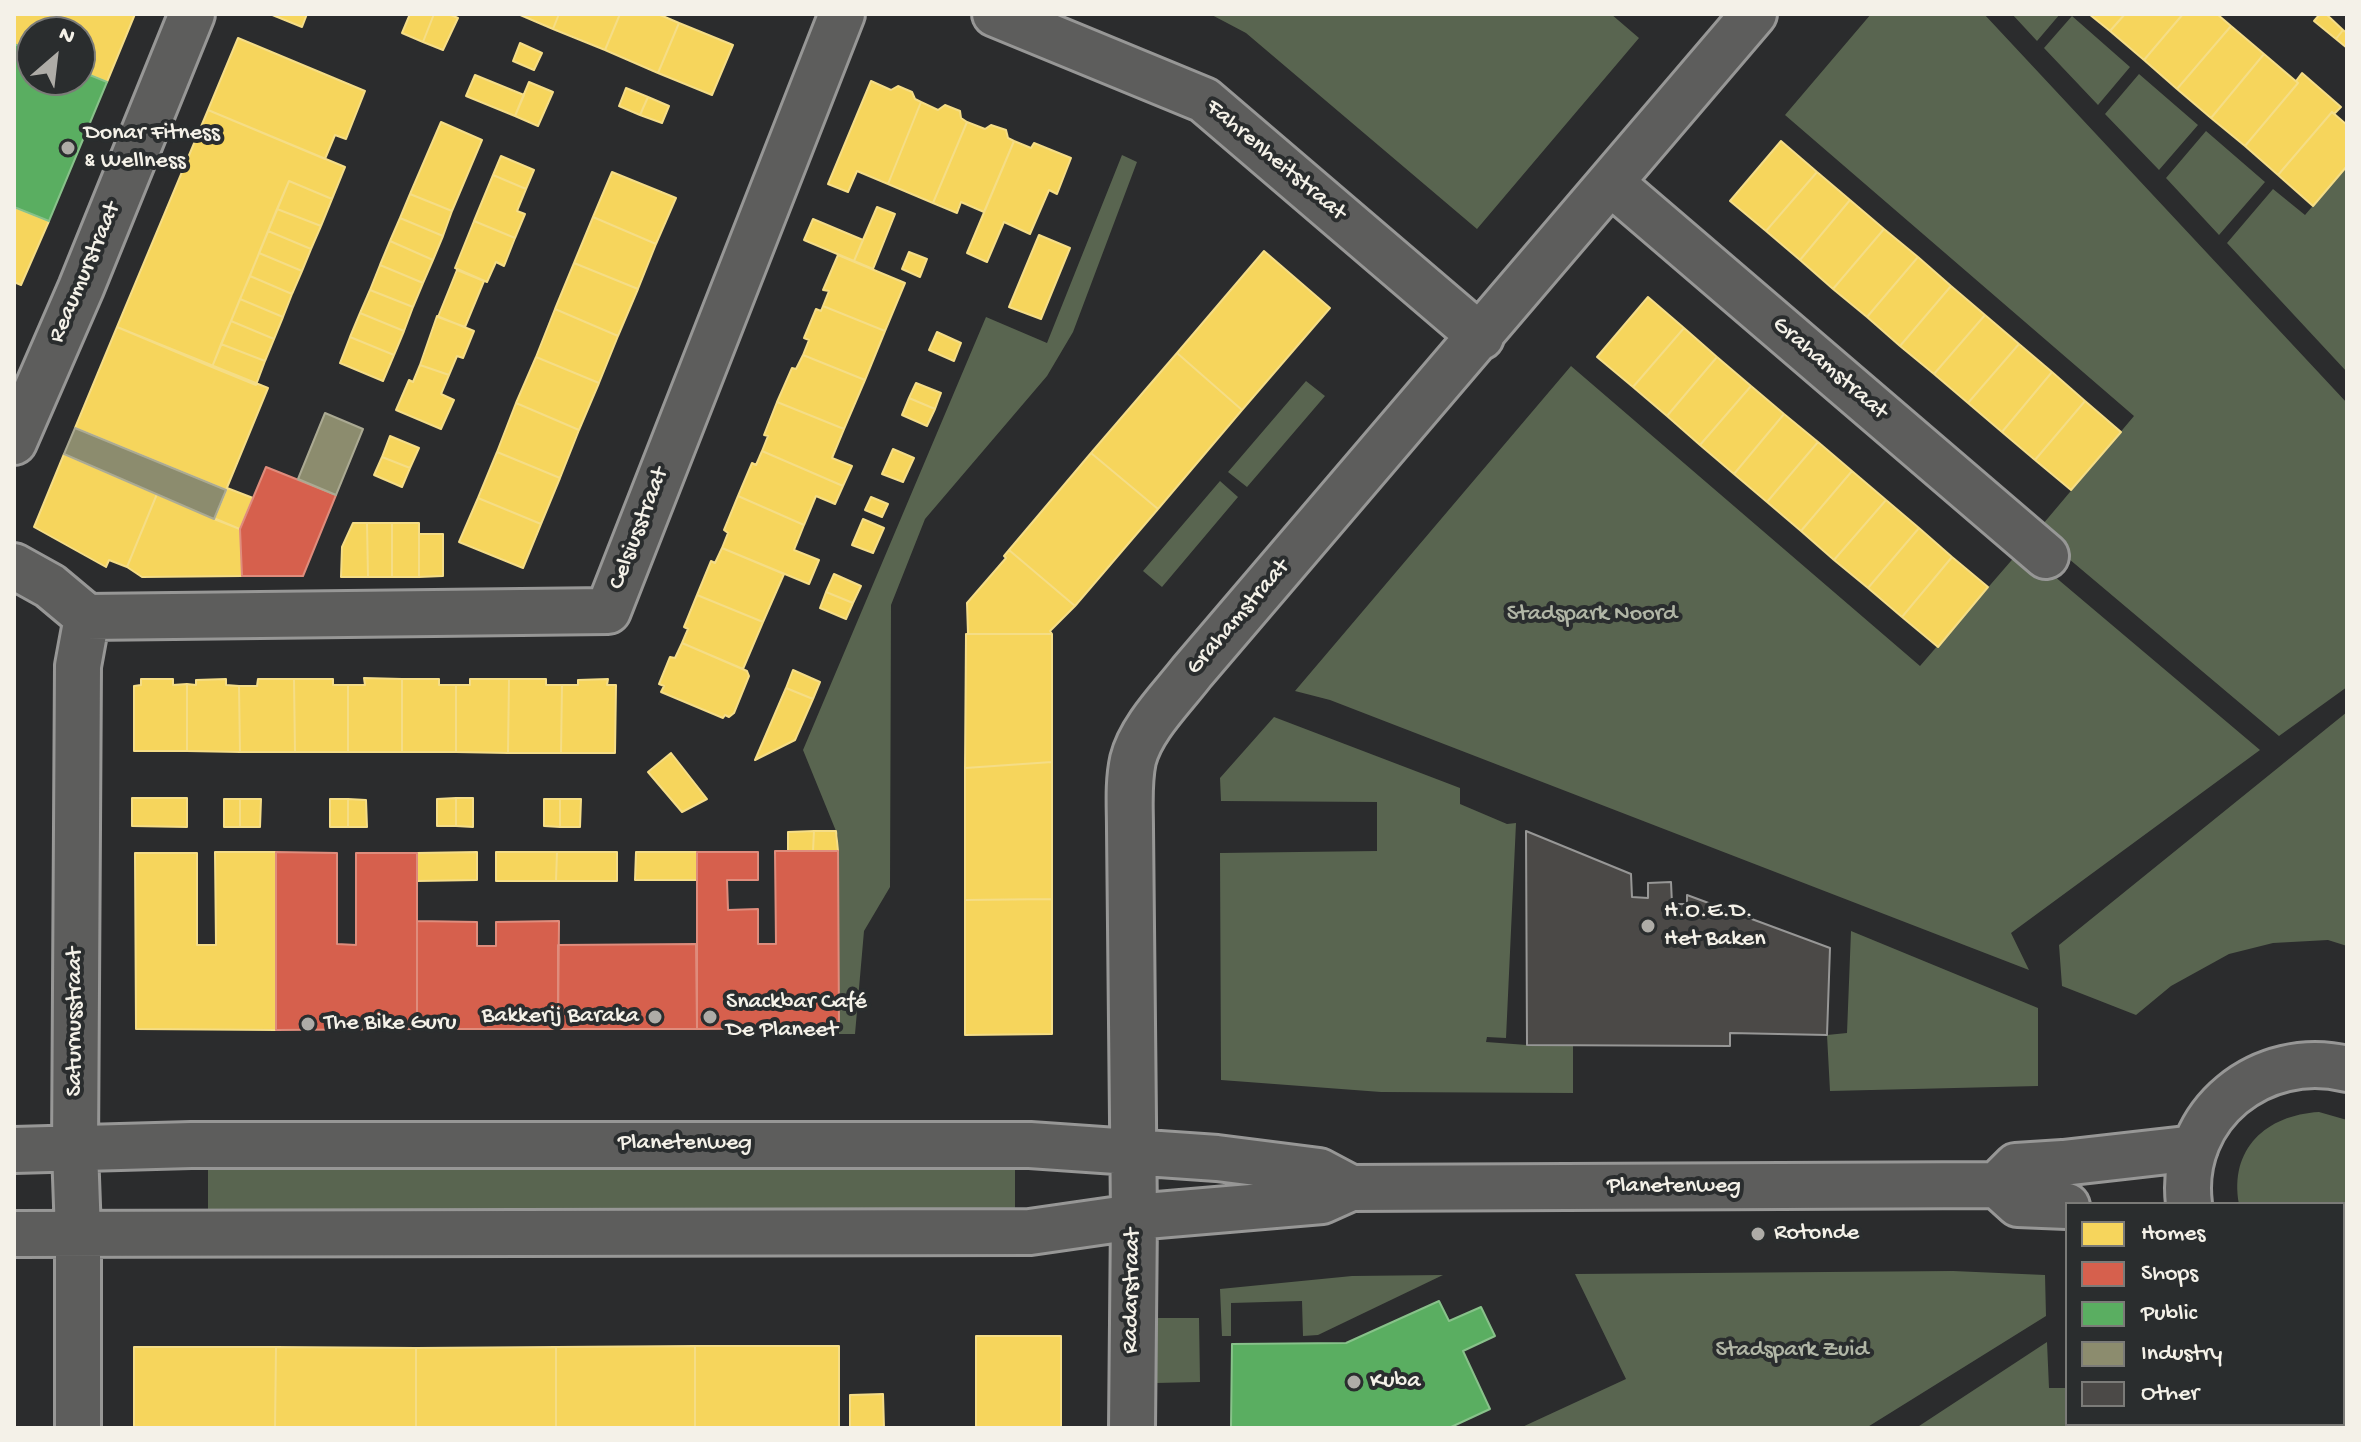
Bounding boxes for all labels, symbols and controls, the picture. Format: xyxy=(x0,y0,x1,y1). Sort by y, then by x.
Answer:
north arrow xyxy=(16,16,96,96)
text: N xyxy=(54,22,79,51)
street label: Fahrenheitstraat xyxy=(1199,94,1351,228)
place label: Donar Fitness & Wellness xyxy=(84,120,220,176)
marker: Donar Fitness & Wellness xyxy=(59,139,77,157)
street label: Reaumurstraat xyxy=(43,198,129,348)
street label: Grahamstraat xyxy=(1765,311,1893,427)
street label: Celsiusstraat xyxy=(604,464,676,594)
street label: Grahamstraat xyxy=(1181,554,1297,682)
park label: Stadspark Noord xyxy=(1507,601,1677,629)
place label: H.O.E.D. Het Baken xyxy=(1664,898,1766,954)
marker: H.O.E.D. Het Baken xyxy=(1639,917,1657,935)
street label: Saturnusstraat xyxy=(62,947,90,1097)
place label: Snackbar Café De Planeet xyxy=(726,989,867,1045)
place label: Bakkerij Baraka xyxy=(482,1003,639,1031)
marker: Bakkerij Baraka xyxy=(646,1008,664,1026)
marker: Snackbar Café De Planeet xyxy=(701,1008,719,1026)
place label: The Bike Guru xyxy=(324,1010,457,1038)
marker: The Bike Guru xyxy=(299,1015,317,1033)
street label: Planetenweg xyxy=(618,1130,752,1158)
street label: Planetenweg xyxy=(1607,1173,1741,1201)
legend xyxy=(2065,1202,2345,1426)
place label: Rotonde xyxy=(1774,1220,1859,1248)
text: Homes xyxy=(2141,1220,2205,1249)
marker: Rotonde xyxy=(1749,1225,1767,1243)
street label: Radarstraat xyxy=(1118,1228,1148,1354)
text: Shops xyxy=(2141,1260,2198,1289)
text: Public xyxy=(2141,1300,2197,1329)
park label: Stadspark Zuid xyxy=(1715,1337,1869,1365)
text: Industry xyxy=(2141,1340,2222,1369)
place label: Kuba xyxy=(1370,1368,1420,1396)
marker: Kuba xyxy=(1345,1373,1363,1391)
text: Other xyxy=(2141,1380,2199,1409)

